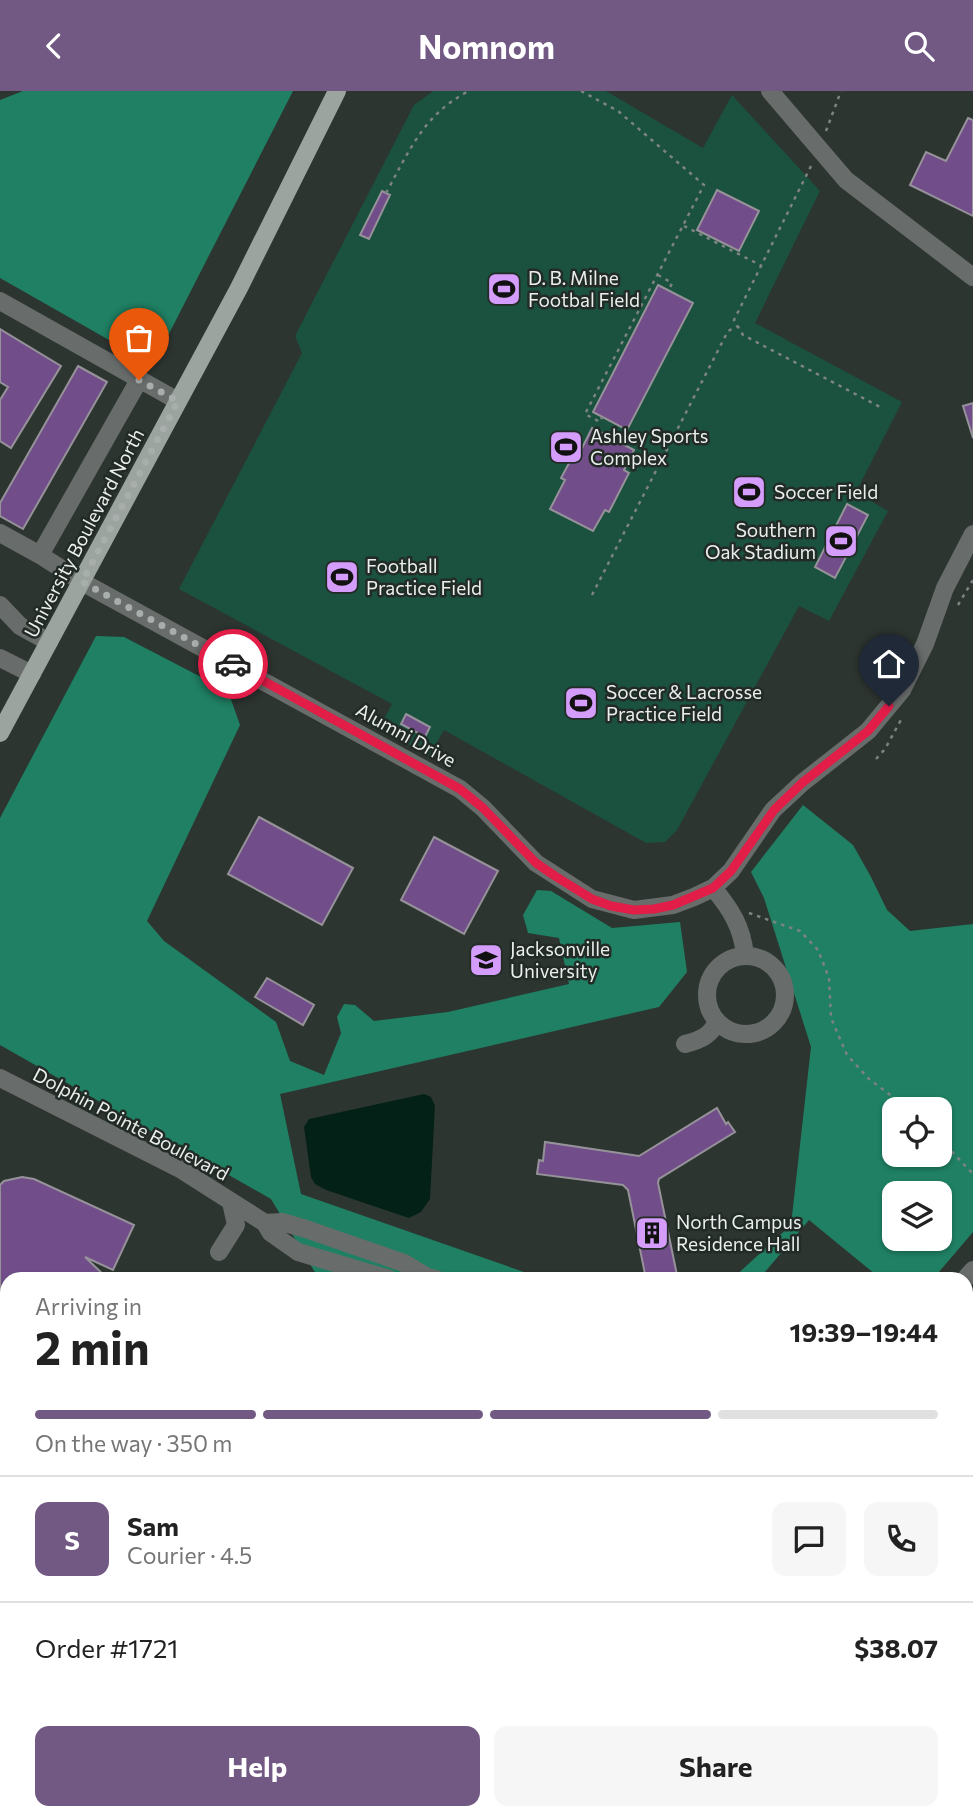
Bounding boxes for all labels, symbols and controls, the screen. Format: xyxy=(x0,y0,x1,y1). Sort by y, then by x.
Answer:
text: Nomnom xyxy=(418,26,555,66)
icon: back xyxy=(35,27,73,65)
icon: search xyxy=(900,27,938,65)
place label: D. B. Milne Footbal Field xyxy=(528,266,640,311)
sports icon: D. B. Milne Footbal Field xyxy=(485,270,523,308)
pin xyxy=(109,308,169,380)
icon: bag xyxy=(120,319,158,357)
street label: University Boulevard North xyxy=(19,424,148,641)
place label: Ashley Sports Complex xyxy=(590,424,708,469)
sports icon: Ashley Sports Complex xyxy=(547,428,585,466)
sports icon: Soccer Field xyxy=(730,473,768,511)
place label: Soccer Field xyxy=(774,480,878,503)
place label: Southern Oak Stadium xyxy=(705,518,816,563)
sports icon: Southern Oak Stadium xyxy=(822,522,860,560)
place label: Football Practice Field xyxy=(366,554,482,599)
sports icon: Football Practice Field xyxy=(323,558,361,596)
courier xyxy=(198,629,268,699)
pin xyxy=(859,634,919,706)
icon: car xyxy=(214,645,252,683)
icon: home xyxy=(870,645,908,683)
place label: Soccer & Lacrosse Practice Field xyxy=(606,680,762,725)
sports icon: Soccer & Lacrosse Practice Field xyxy=(562,684,600,722)
street label: Alumni Drive xyxy=(352,698,460,771)
place label: Jacksonville University xyxy=(510,937,610,982)
school or university icon: Jacksonville University xyxy=(467,941,505,979)
street label: Dolphin Pointe Boulevard xyxy=(29,1062,233,1185)
map controls xyxy=(882,1097,952,1251)
button: locate xyxy=(882,1097,952,1167)
button: layers xyxy=(882,1181,952,1251)
place label: North Campus Residence Hall xyxy=(676,1210,802,1255)
building icon: North Campus Residence Hall xyxy=(633,1214,671,1252)
text: Arriving in xyxy=(35,1292,142,1320)
text: 19:39–19:44 xyxy=(790,1316,938,1347)
text: 2 min xyxy=(35,1318,150,1374)
text: On the way · 350 m xyxy=(35,1429,232,1457)
button: chat xyxy=(772,1502,846,1576)
button: phone xyxy=(864,1502,938,1576)
text: Sam xyxy=(127,1510,179,1541)
text: S xyxy=(64,1524,80,1555)
text: Courier · 4.5 xyxy=(127,1541,252,1569)
text: Order #1721 xyxy=(35,1632,178,1663)
text: $38.07 xyxy=(854,1632,938,1663)
button: Help xyxy=(35,1726,480,1806)
button: Share xyxy=(494,1726,938,1806)

